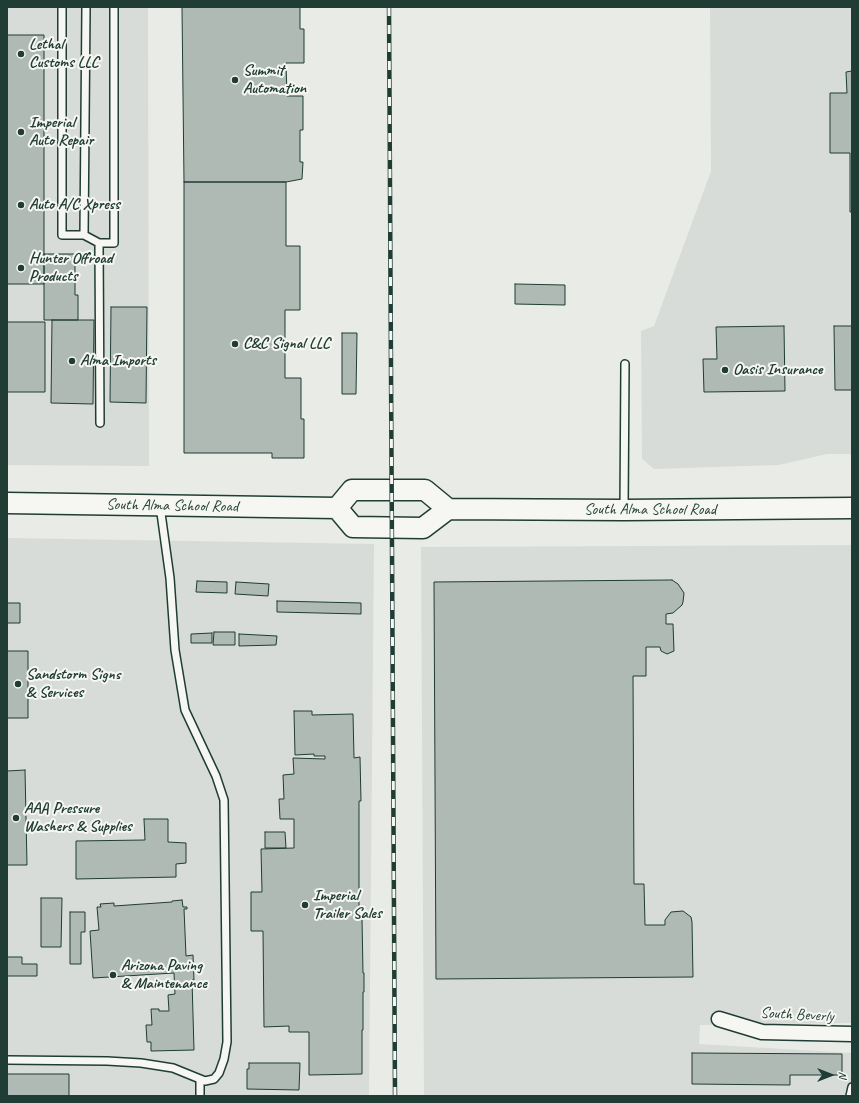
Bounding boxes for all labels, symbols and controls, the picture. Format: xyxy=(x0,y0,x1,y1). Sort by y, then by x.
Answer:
place label: Lethal Customs LLC xyxy=(29,35,99,73)
marker: Lethal Customs LLC xyxy=(16,49,26,59)
place label: Summit Automation xyxy=(243,61,306,99)
marker: Summit Automation xyxy=(230,75,240,85)
place label: Imperial Auto Repair xyxy=(29,113,93,151)
marker: Imperial Auto Repair xyxy=(16,127,26,137)
place label: Auto A/C Xpress xyxy=(29,195,120,215)
marker: Auto A/C Xpress xyxy=(16,200,26,210)
place label: Hunter Offroad Products xyxy=(29,249,112,287)
marker: Hunter Offroad Products xyxy=(16,263,26,273)
place label: C&C Signal LLC xyxy=(243,334,330,354)
marker: C&C Signal LLC xyxy=(230,339,240,349)
place label: Alma Imports xyxy=(80,351,156,371)
marker: Alma Imports xyxy=(67,356,77,366)
place label: Oasis Insurance xyxy=(733,360,822,380)
marker: Oasis Insurance xyxy=(720,365,730,375)
street label: South Alma School Road xyxy=(106,495,238,517)
street label: South Alma School Road xyxy=(584,500,716,520)
place label: Sandstorm Signs & Services xyxy=(26,665,120,703)
marker: Sandstorm Signs & Services xyxy=(13,679,23,689)
place label: AAA Pressure Washers & Supplies xyxy=(24,799,132,837)
marker: AAA Pressure Washers & Supplies xyxy=(11,813,21,823)
place label: Imperial Trailer Sales xyxy=(313,886,382,924)
marker: Imperial Trailer Sales xyxy=(300,900,310,910)
place label: Arizona Paving & Maintenance xyxy=(121,956,207,994)
marker: Arizona Paving & Maintenance xyxy=(108,970,118,980)
street label: South Beverly xyxy=(760,1003,834,1027)
north arrow xyxy=(811,1055,851,1095)
text: N xyxy=(836,1072,850,1078)

